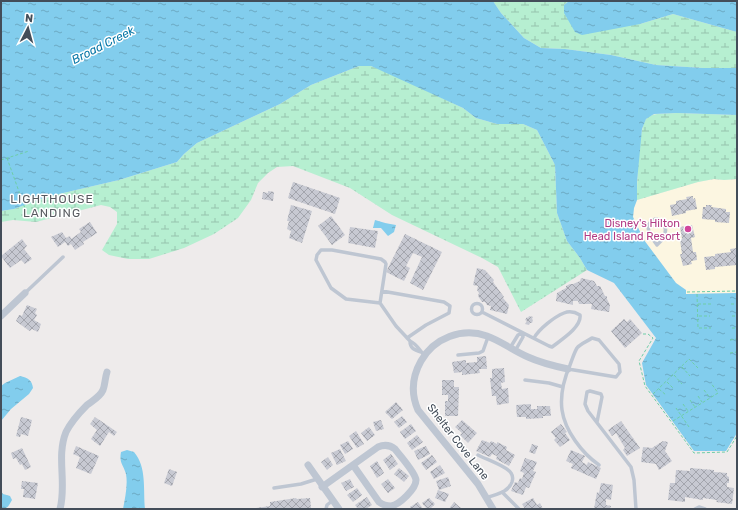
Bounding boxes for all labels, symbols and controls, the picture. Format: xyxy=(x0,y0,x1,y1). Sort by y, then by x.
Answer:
north arrow xyxy=(8,8,48,48)
text: N xyxy=(24,12,34,25)
water label: Broad Creek xyxy=(69,23,137,67)
district label: LIGHTHOUSE LANDING xyxy=(10,192,94,220)
place label: Disney's Hilton Head Island Resort xyxy=(584,217,681,243)
marker: Disney's Hilton Head Island Resort xyxy=(683,224,693,234)
street label: Shelter Cove Lane xyxy=(424,401,492,483)

